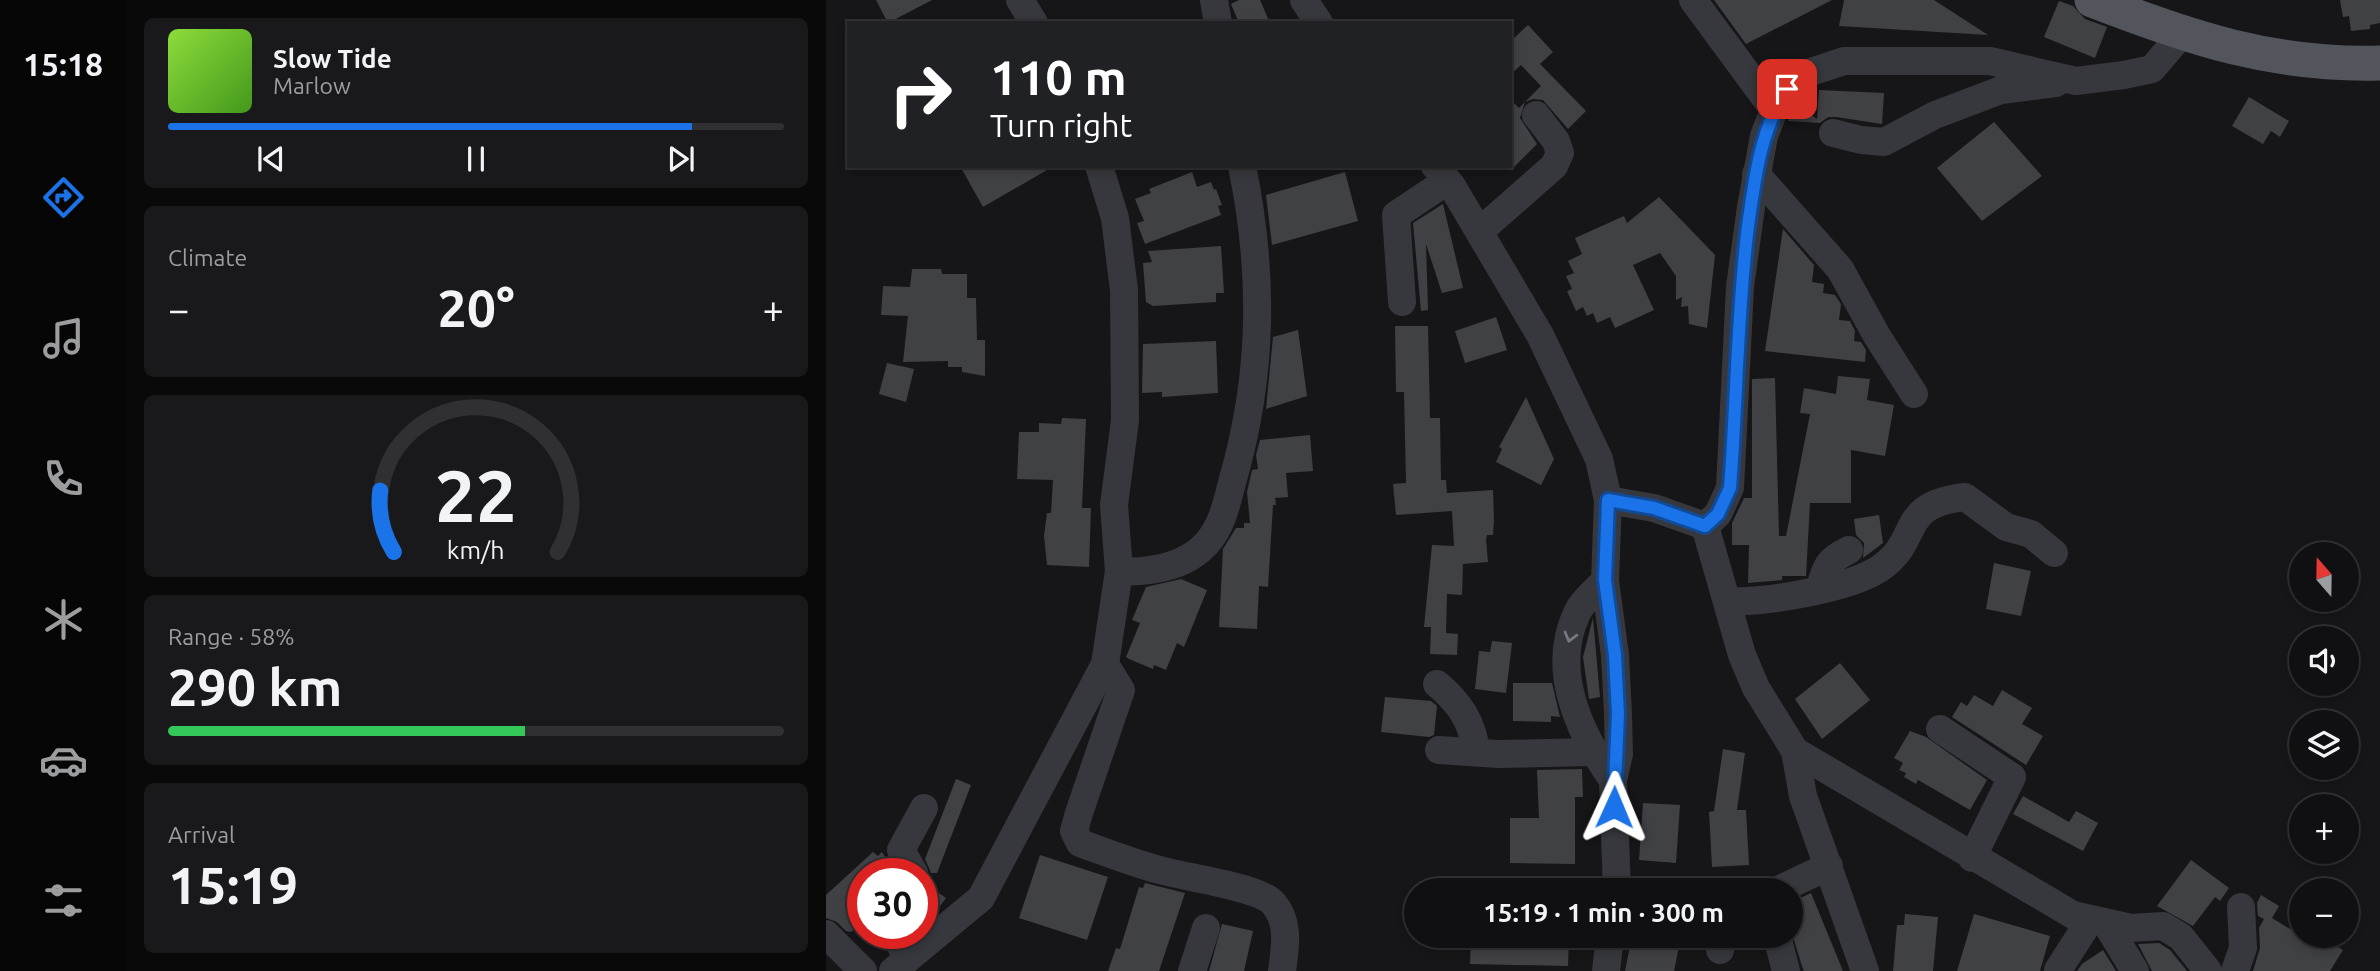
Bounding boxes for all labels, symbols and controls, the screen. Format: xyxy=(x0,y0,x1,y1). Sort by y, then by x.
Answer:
text: Slow Tide xyxy=(273,44,392,73)
text: 15:18 xyxy=(23,46,103,82)
icon: right xyxy=(875,49,966,140)
text: 110 m xyxy=(990,49,1127,104)
pin xyxy=(1757,59,1817,119)
icon: arrive xyxy=(1768,70,1806,108)
text: Marlow xyxy=(273,73,351,98)
text: Turn right xyxy=(990,107,1132,143)
icon: previous xyxy=(252,140,290,178)
icon: pause xyxy=(457,140,495,178)
icon: next xyxy=(662,140,700,178)
icon: directions xyxy=(39,173,88,222)
text: Climate xyxy=(168,245,247,270)
text: 20° xyxy=(437,279,515,337)
text: − xyxy=(168,288,189,330)
text: + xyxy=(763,288,784,330)
icon: music xyxy=(39,314,88,363)
icon: phone xyxy=(39,454,88,503)
text: 22 xyxy=(435,454,517,536)
text: km/h xyxy=(447,535,505,563)
north arrow xyxy=(2289,542,2359,612)
map controls xyxy=(2289,542,2359,948)
icon: climate xyxy=(39,595,88,644)
text: Range · 58% xyxy=(168,624,295,649)
button: sound xyxy=(2289,626,2359,696)
one-way arrow xyxy=(1564,631,1579,643)
text: 290 km xyxy=(168,658,342,716)
button: layers xyxy=(2289,710,2359,780)
icon: car xyxy=(39,736,88,785)
position arrow xyxy=(1577,770,1651,844)
button: + xyxy=(2289,794,2359,864)
text: Arrival xyxy=(168,822,235,847)
text: 15:19 xyxy=(168,856,298,914)
speed limit sign: 30 xyxy=(847,858,938,949)
icon: filters xyxy=(39,876,88,925)
button: − xyxy=(2289,878,2359,948)
text: 15:19 · 1 min · 300 m xyxy=(1483,898,1724,927)

